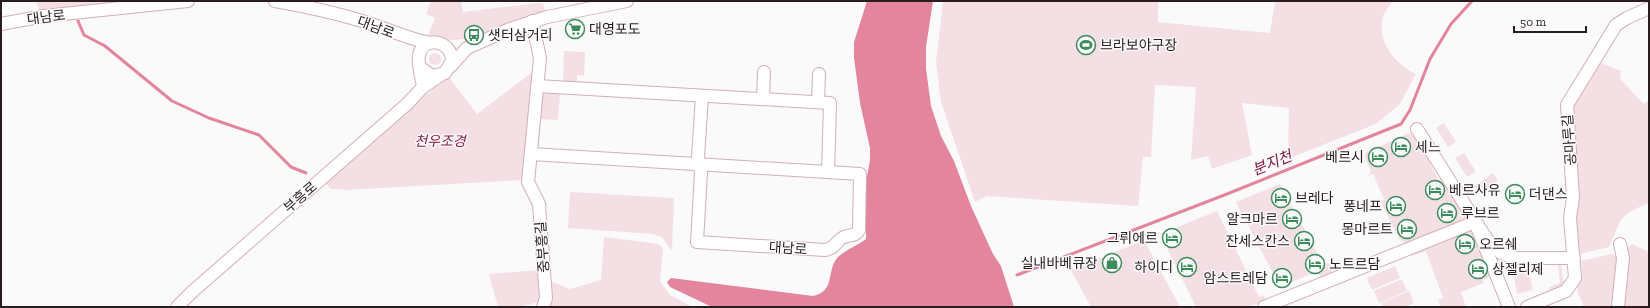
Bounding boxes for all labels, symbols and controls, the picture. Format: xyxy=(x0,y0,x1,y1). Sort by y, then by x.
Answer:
street label: 대남로 xyxy=(26,7,66,28)
scale bar xyxy=(1514,8,1586,34)
street label: 대남로 xyxy=(355,13,397,42)
text: 50 m xyxy=(1520,15,1547,29)
supermarket icon: 대영포도 xyxy=(564,18,586,40)
place label: 대영포도 xyxy=(589,21,641,38)
bus stop icon: 샛터삼거리 xyxy=(463,24,485,46)
place label: 샛터삼거리 xyxy=(488,27,552,44)
sports icon: 브라보야구장 xyxy=(1075,34,1097,56)
place label: 브라보야구장 xyxy=(1100,37,1177,54)
street label: 공마루길 xyxy=(1559,114,1580,166)
park label: 천우조경 xyxy=(414,133,467,150)
hotel icon: 세느 xyxy=(1390,136,1412,158)
place label: 세느 xyxy=(1415,139,1441,156)
water label: 분지천 xyxy=(1249,146,1297,179)
hotel icon: 베르시 xyxy=(1367,146,1389,168)
place label: 베르시 xyxy=(1325,149,1364,166)
street label: 부흥로 xyxy=(280,178,321,216)
hotel icon: 베르사유 xyxy=(1424,179,1446,201)
place label: 베르사유 xyxy=(1449,182,1501,199)
hotel icon: 더댄스 xyxy=(1504,183,1526,205)
place label: 더댄스 xyxy=(1529,186,1568,203)
hotel icon: 브레다 xyxy=(1270,187,1292,209)
place label: 브레다 xyxy=(1295,190,1334,207)
hotel icon: 퐁네프 xyxy=(1385,195,1407,217)
place label: 퐁네프 xyxy=(1343,198,1382,215)
hotel icon: 루브르 xyxy=(1436,202,1458,224)
place label: 루브르 xyxy=(1461,205,1500,222)
hotel icon: 알크마르 xyxy=(1281,208,1303,230)
place label: 알크마르 xyxy=(1226,211,1278,228)
hotel icon: 몽마르트 xyxy=(1396,218,1418,240)
street label: 중부흥길 xyxy=(532,221,553,273)
place label: 몽마르트 xyxy=(1341,221,1393,238)
hotel icon: 그뤼에르 xyxy=(1161,227,1183,249)
place label: 그뤼에르 xyxy=(1106,230,1158,247)
hotel icon: 잔세스칸스 xyxy=(1293,230,1315,252)
place label: 잔세스칸스 xyxy=(1226,233,1290,250)
hotel icon: 오르쉐 xyxy=(1454,233,1476,255)
place label: 오르쉐 xyxy=(1479,236,1518,253)
street label: 대남로 xyxy=(768,239,808,258)
shop icon: 실내바베큐장 xyxy=(1101,252,1123,274)
hotel icon: 노트르담 xyxy=(1304,253,1326,275)
place label: 실내바베큐장 xyxy=(1021,255,1098,272)
hotel icon: 하이디 xyxy=(1176,256,1198,278)
place label: 노트르담 xyxy=(1329,256,1381,273)
hotel icon: 상젤리제 xyxy=(1467,258,1489,280)
place label: 하이디 xyxy=(1134,259,1173,276)
place label: 상젤리제 xyxy=(1492,261,1544,278)
hotel icon: 암스트레담 xyxy=(1271,267,1293,289)
place label: 암스트레담 xyxy=(1204,270,1268,287)

